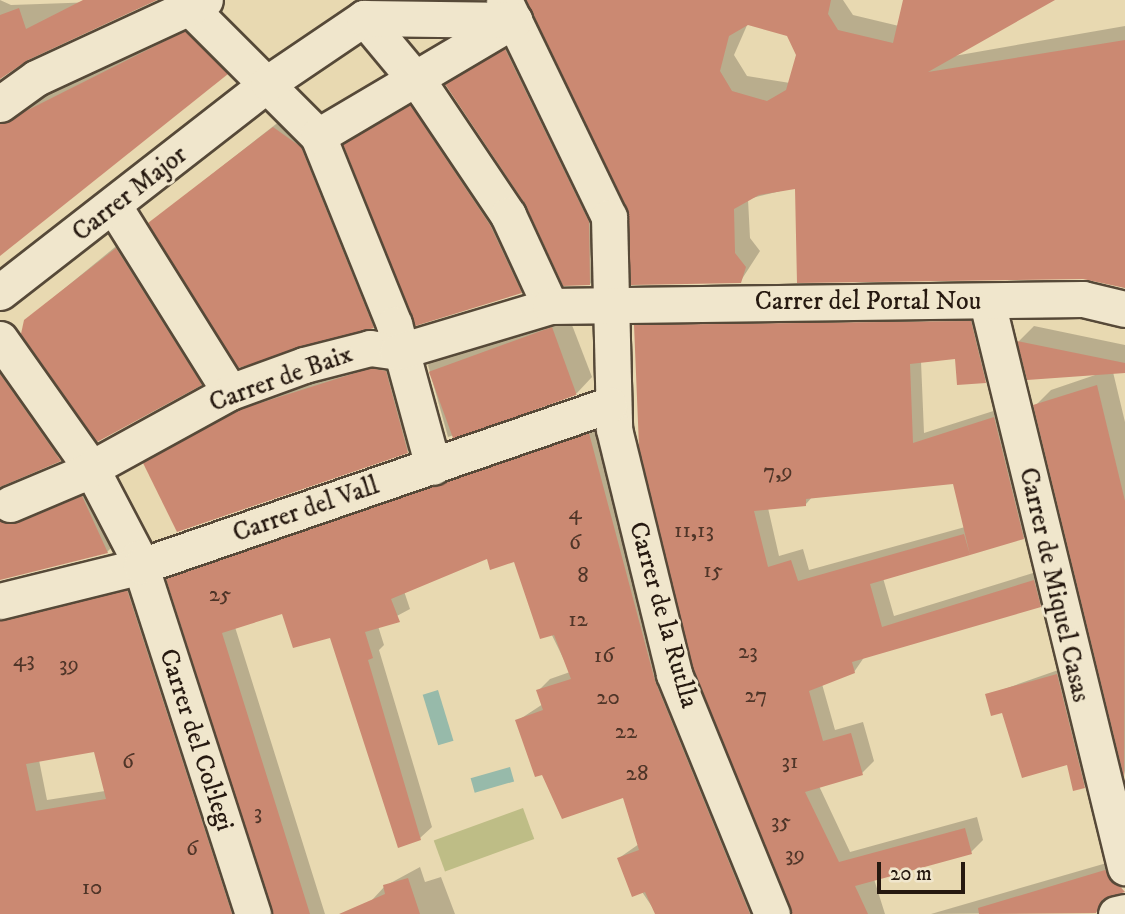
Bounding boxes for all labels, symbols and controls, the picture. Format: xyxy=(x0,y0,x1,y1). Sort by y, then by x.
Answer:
street label: Carrer Major xyxy=(66,140,194,248)
street label: Carrer del Portal Nou xyxy=(755,286,981,318)
street label: Carrer de Baix xyxy=(205,339,357,419)
house number: 7,9 xyxy=(763,458,793,486)
street label: Carrer de Miquel Casas xyxy=(1012,465,1096,705)
street label: Carrer del Vall xyxy=(229,470,383,550)
house number: 4 xyxy=(568,499,582,527)
house number: 11,13 xyxy=(674,517,714,545)
street label: Carrer de la Rutlla xyxy=(622,518,704,712)
house number: 6 xyxy=(569,529,581,557)
house number: 15 xyxy=(703,557,723,585)
house number: 8 xyxy=(577,562,589,590)
house number: 25 xyxy=(209,581,231,609)
house number: 12 xyxy=(568,606,588,634)
house number: 23 xyxy=(738,638,758,666)
house number: 16 xyxy=(594,642,614,670)
street label: Carrer del Col·legi xyxy=(152,645,240,835)
house number: 43 xyxy=(13,646,35,674)
house number: 39 xyxy=(59,651,79,679)
house number: 27 xyxy=(745,682,767,710)
house number: 20 xyxy=(596,684,620,712)
house number: 22 xyxy=(615,718,637,746)
house number: 6 xyxy=(122,748,134,776)
house number: 31 xyxy=(781,748,799,776)
house number: 28 xyxy=(626,760,648,788)
house number: 3 xyxy=(254,799,262,827)
house number: 35 xyxy=(771,808,791,836)
house number: 6 xyxy=(186,835,198,863)
house number: 39 xyxy=(785,841,805,869)
scale bar xyxy=(880,848,968,892)
text: 20 m xyxy=(890,861,932,887)
house number: 10 xyxy=(82,874,102,902)

